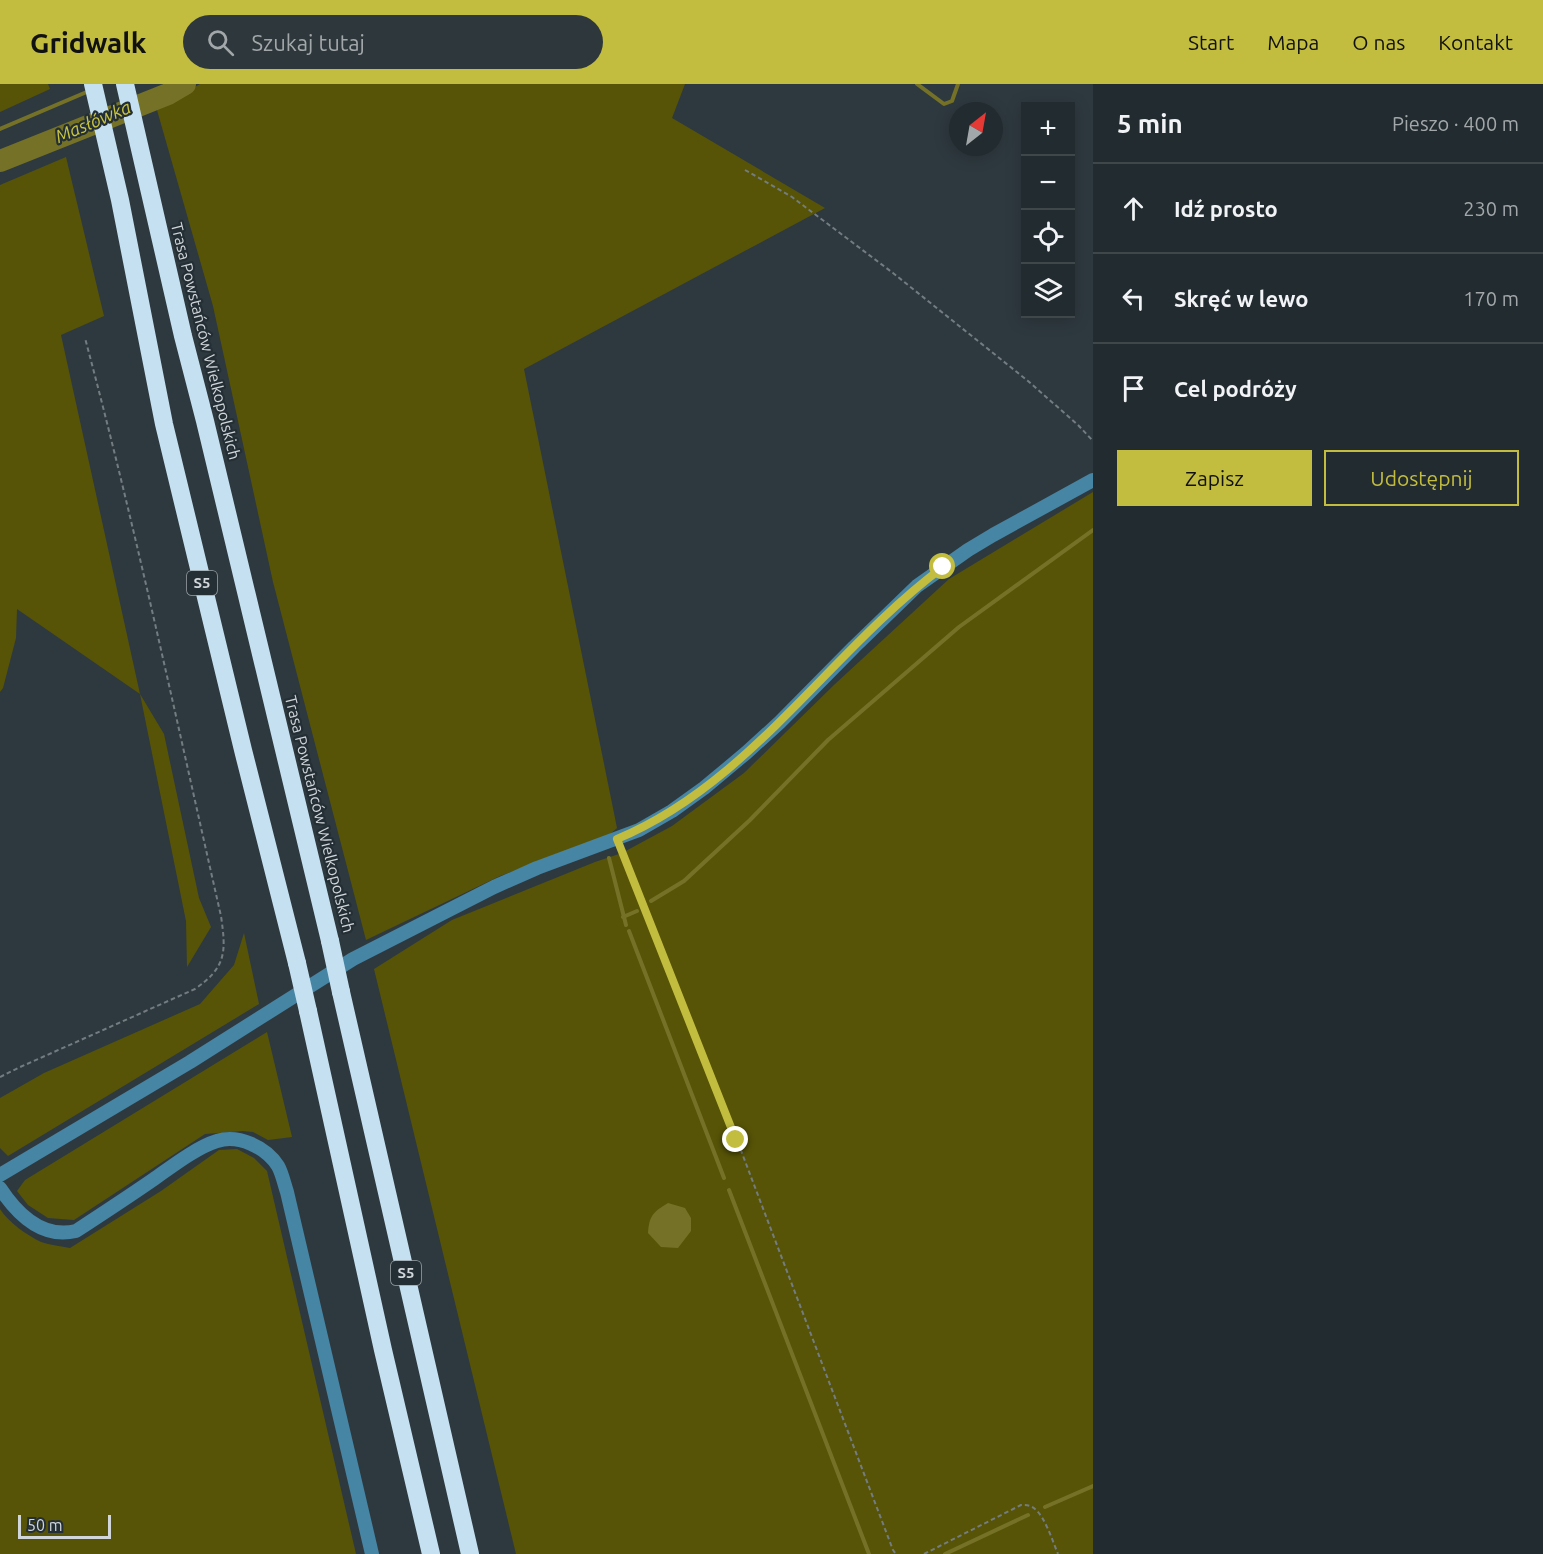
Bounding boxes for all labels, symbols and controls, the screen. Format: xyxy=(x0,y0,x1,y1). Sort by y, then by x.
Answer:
search box xyxy=(183,15,603,69)
icon: search xyxy=(204,26,237,59)
text: Gridwalk xyxy=(30,27,147,58)
text: Szukaj tutaj xyxy=(252,30,365,55)
text: Start xyxy=(1188,30,1234,54)
text: Mapa xyxy=(1267,30,1319,54)
text: O nas xyxy=(1352,30,1405,54)
text: Kontakt xyxy=(1438,30,1513,54)
water label: Masłówka xyxy=(52,96,134,146)
north arrow xyxy=(949,102,1003,156)
map controls xyxy=(1021,102,1075,318)
button: + xyxy=(1021,102,1075,156)
text: 5 min xyxy=(1117,109,1183,138)
text: Pieszo · 400 m xyxy=(1392,112,1519,135)
button: − xyxy=(1021,156,1075,210)
icon: ahead xyxy=(1117,192,1150,225)
text: Idź prosto xyxy=(1174,196,1278,221)
text: 230 m xyxy=(1463,197,1519,220)
button: locate xyxy=(1021,210,1075,264)
street label: Trasa Powstańców Wielkopolskich xyxy=(168,221,244,461)
button: layers xyxy=(1021,264,1075,318)
icon: left xyxy=(1117,282,1150,315)
text: Skręć w lewo xyxy=(1174,286,1308,311)
text: 170 m xyxy=(1463,287,1519,310)
icon: arrive xyxy=(1117,372,1150,405)
text: Cel podróży xyxy=(1174,376,1297,401)
button: Zapisz xyxy=(1117,450,1312,506)
button: Udostępnij xyxy=(1324,450,1519,506)
route start xyxy=(929,553,955,579)
road number: S5 xyxy=(187,571,217,595)
street label: Trasa Powstańców Wielkopolskich xyxy=(282,694,358,934)
route end xyxy=(722,1126,748,1152)
road number: S5 xyxy=(391,1261,421,1285)
scale bar xyxy=(18,1512,111,1540)
text: 50 m xyxy=(27,1516,63,1534)

